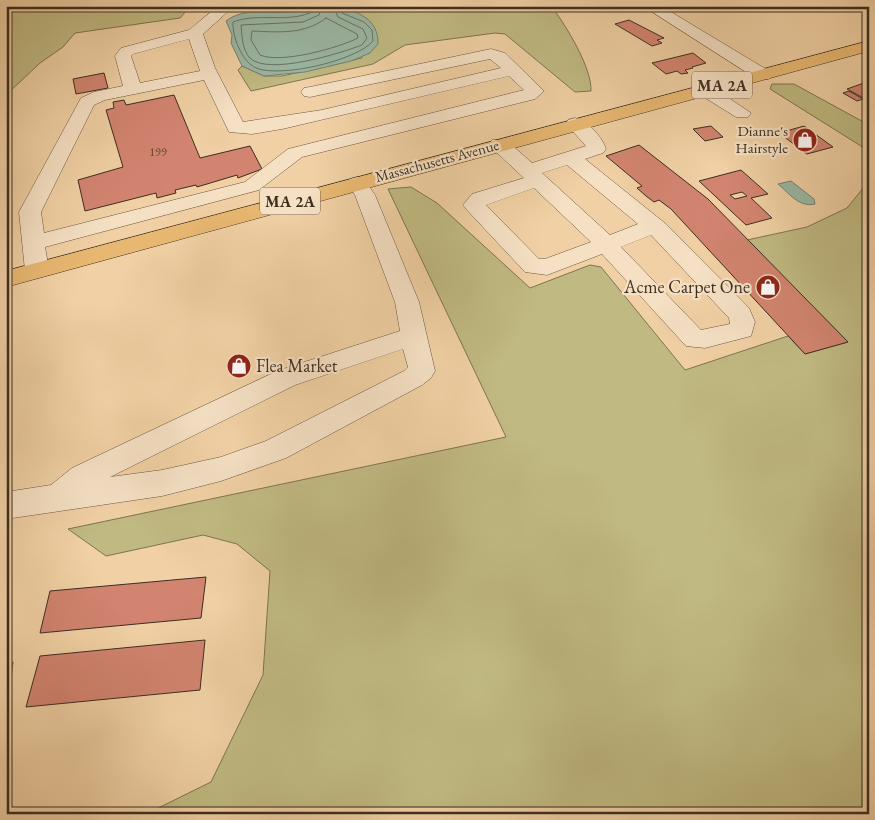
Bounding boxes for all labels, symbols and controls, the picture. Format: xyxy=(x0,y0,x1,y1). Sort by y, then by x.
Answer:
road number: MA 2A xyxy=(692,72,752,98)
place label: Dianne's Hairstyle xyxy=(736,121,788,157)
shop icon: Dianne's Hairstyle xyxy=(792,127,818,153)
street label: Massachusetts Avenue xyxy=(373,135,501,186)
house number: 199 xyxy=(149,144,167,160)
road number: MA 2A xyxy=(260,188,320,215)
shop icon: Acme Carpet One xyxy=(755,274,781,300)
place label: Acme Carpet One xyxy=(623,275,750,298)
shop icon: Flea Market xyxy=(226,353,252,379)
place label: Flea Market xyxy=(256,354,338,377)

